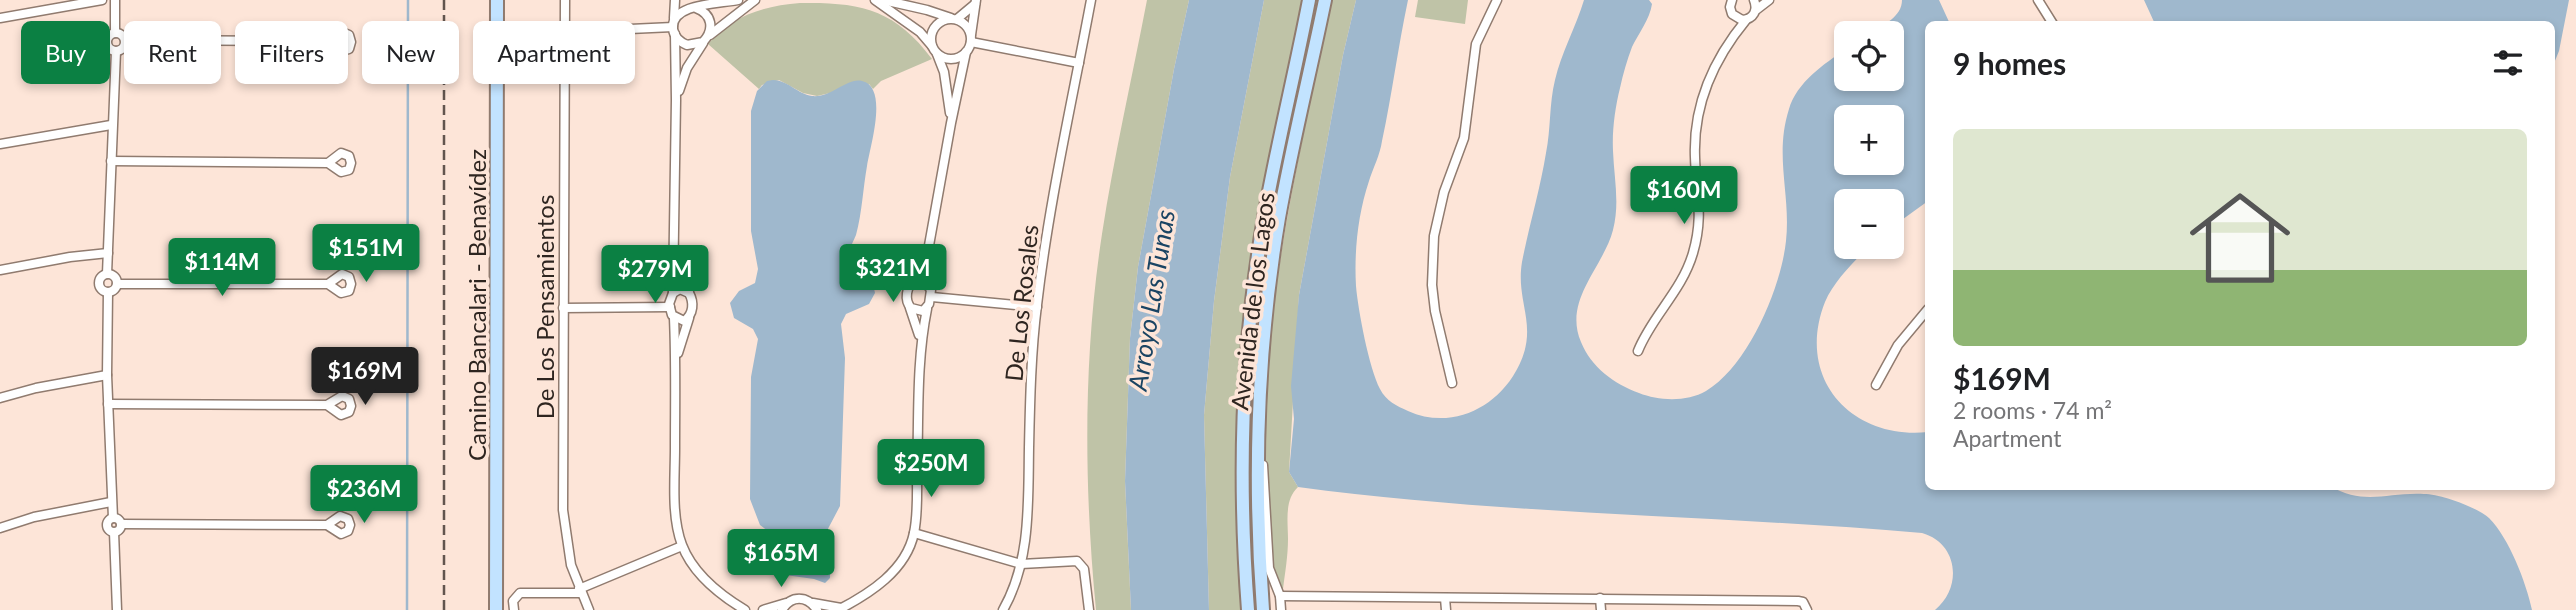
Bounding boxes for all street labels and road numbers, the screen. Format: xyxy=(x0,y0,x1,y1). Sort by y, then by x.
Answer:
street label: Camino Bancalari - Benavídez xyxy=(462,149,491,461)
street label: Avenida de los Lagos xyxy=(1224,190,1280,412)
street label: De Los Pensamientos xyxy=(530,195,559,419)
street label: De Los Rosales xyxy=(998,223,1044,383)

